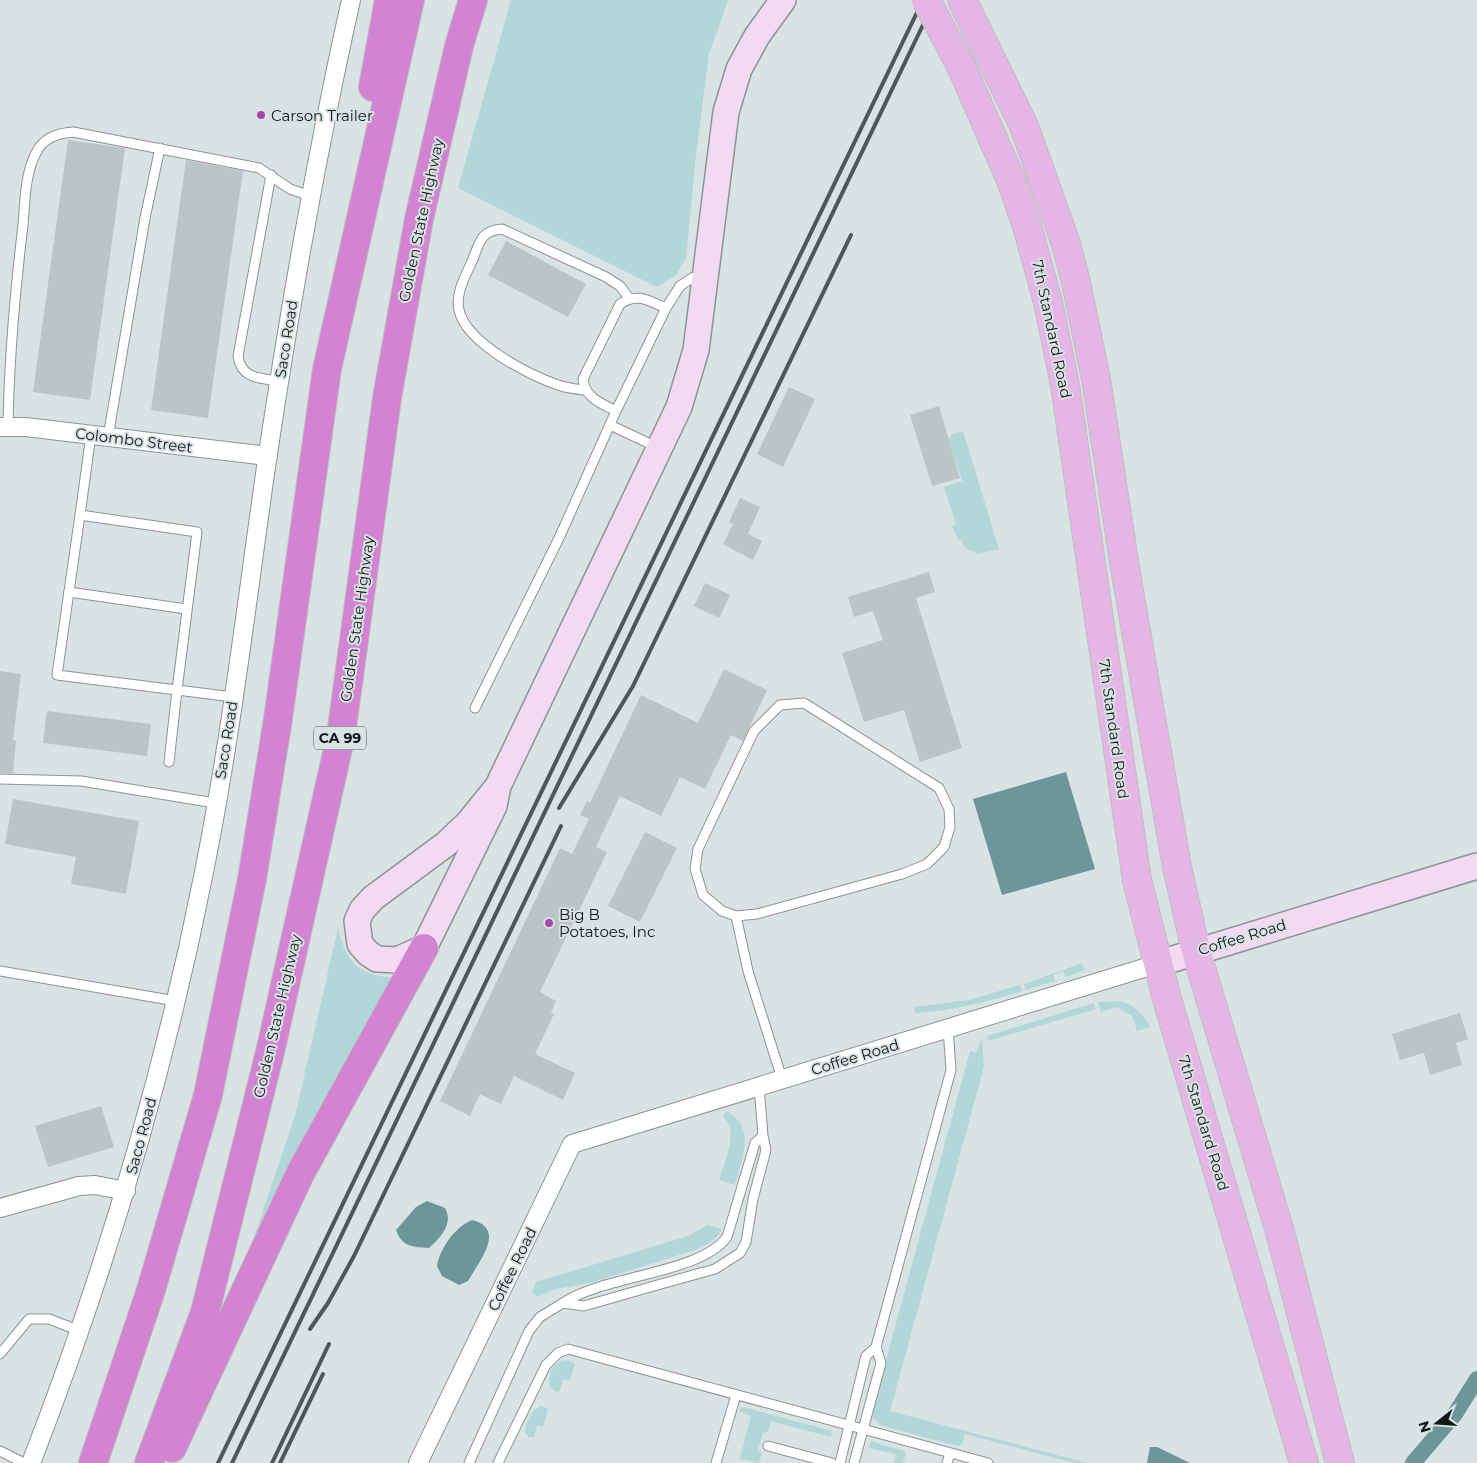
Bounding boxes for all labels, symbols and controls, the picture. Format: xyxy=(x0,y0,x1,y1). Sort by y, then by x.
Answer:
place label: Carson Trailer xyxy=(271,106,373,125)
marker: Carson Trailer xyxy=(255,109,267,121)
street label: Golden State Highway xyxy=(394,135,448,304)
street label: 7th Standard Road xyxy=(1028,258,1076,400)
street label: Saco Road xyxy=(270,299,302,379)
street label: Colombo Street xyxy=(74,423,194,457)
street label: Golden State Highway xyxy=(336,534,378,703)
street label: 7th Standard Road xyxy=(1095,658,1133,800)
street label: Saco Road xyxy=(210,700,242,780)
road number: CA 99 xyxy=(314,726,366,750)
place label: Big B Potatoes, Inc xyxy=(559,905,655,941)
street label: Coffee Road xyxy=(1196,915,1288,959)
marker: Big B Potatoes, Inc xyxy=(543,917,555,929)
street label: Golden State Highway xyxy=(249,932,305,1100)
street label: Coffee Road xyxy=(809,1035,901,1079)
street label: 7th Standard Road xyxy=(1174,1053,1234,1193)
street label: Saco Road xyxy=(122,1095,160,1177)
street label: Coffee Road xyxy=(484,1224,540,1314)
north arrow xyxy=(1412,1398,1462,1448)
text: N xyxy=(1414,1419,1435,1435)

